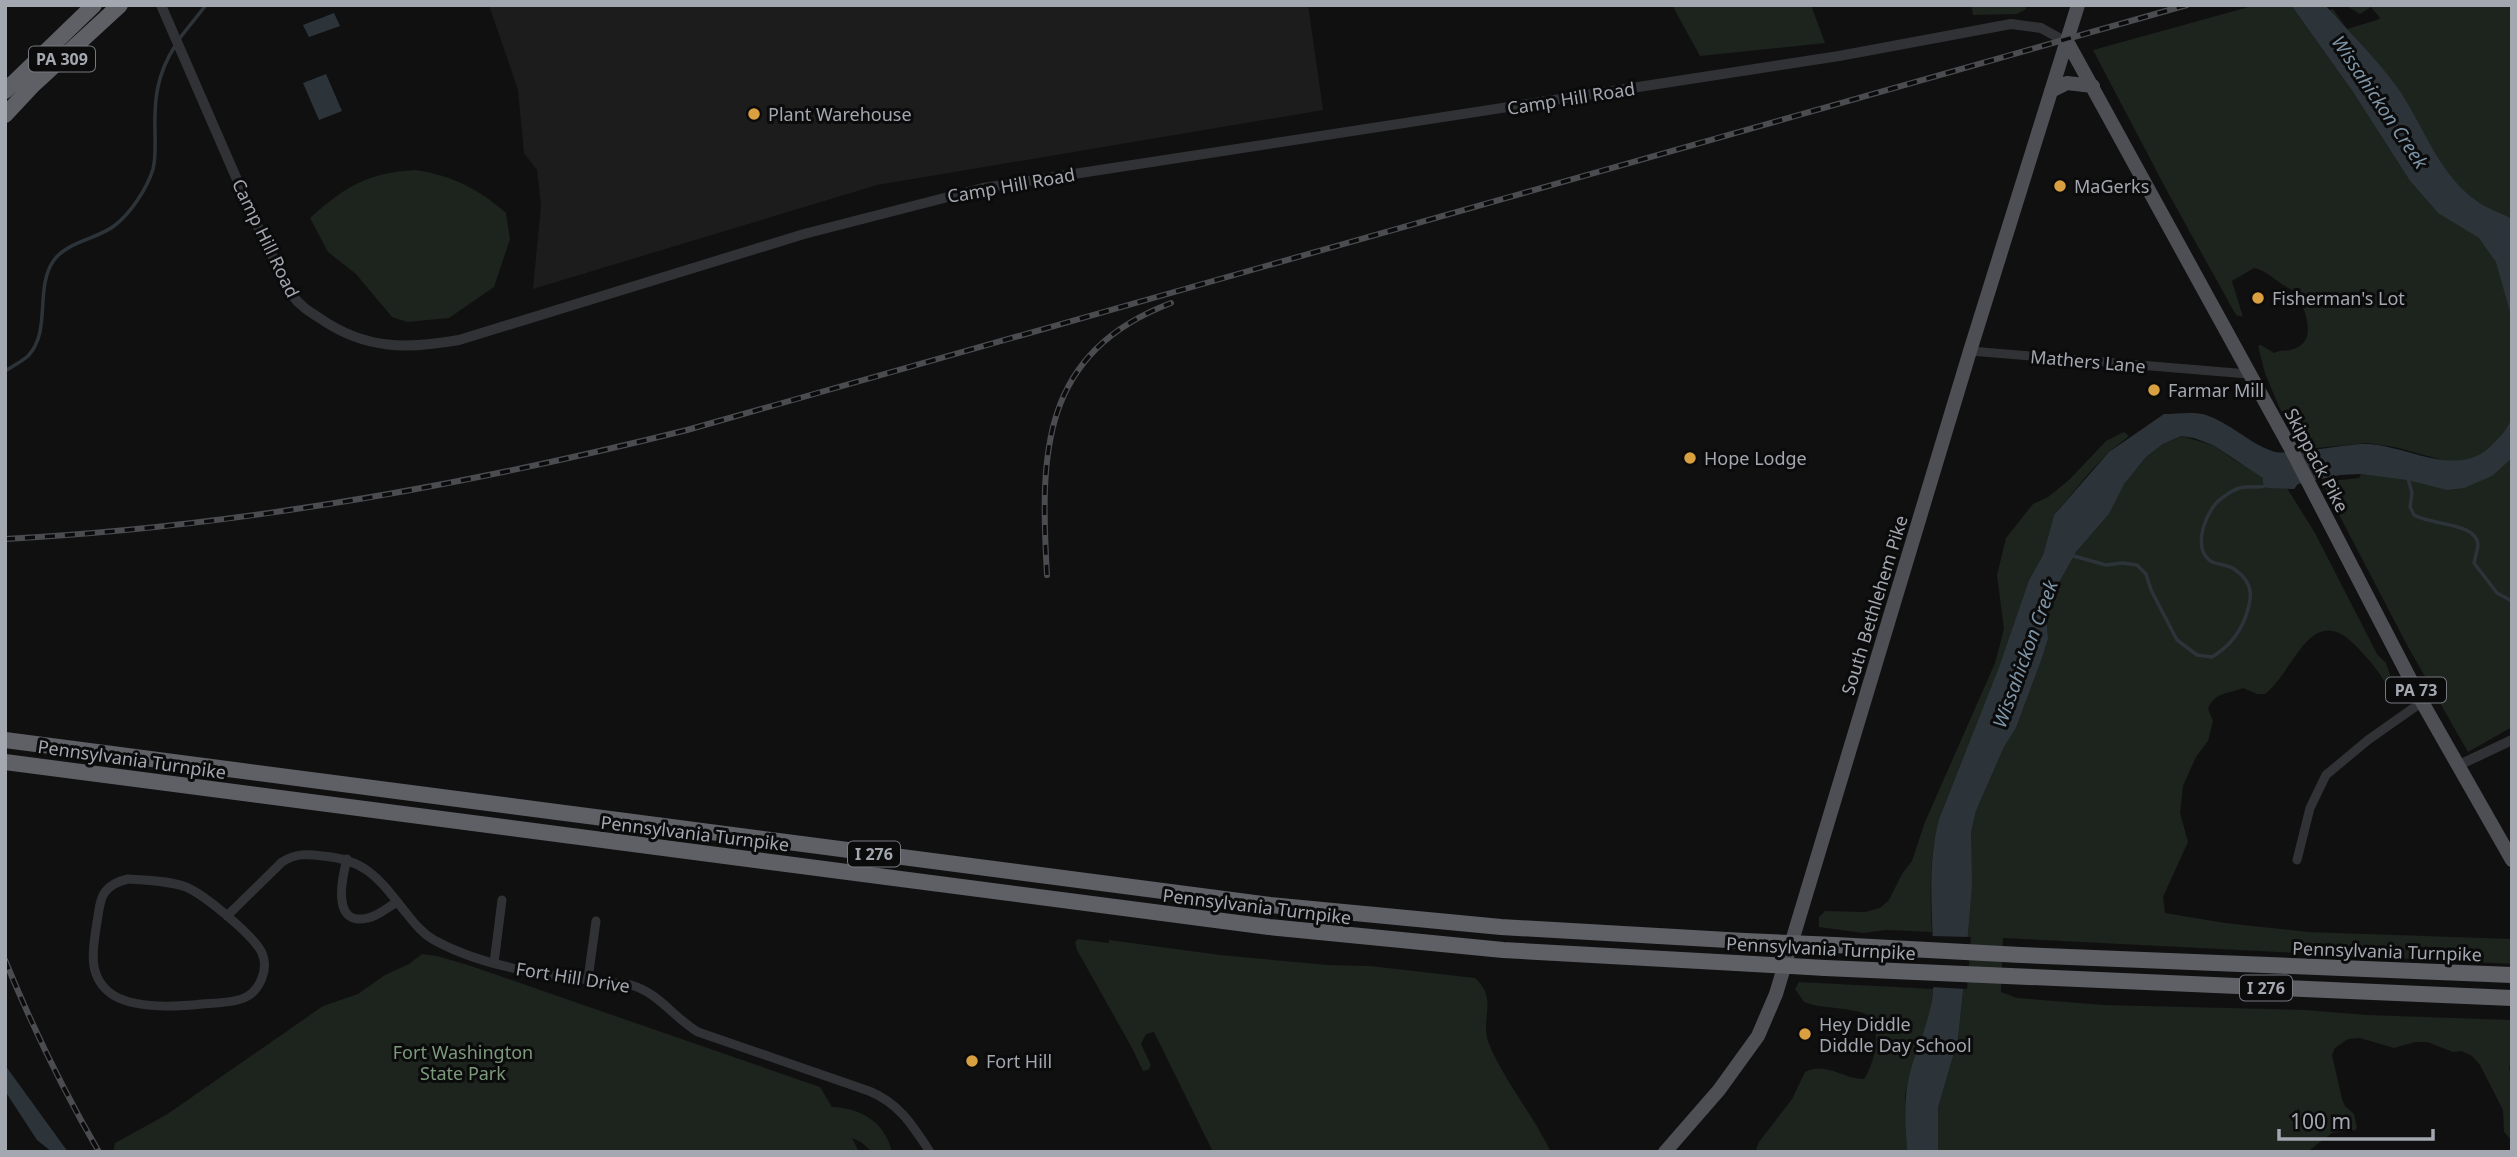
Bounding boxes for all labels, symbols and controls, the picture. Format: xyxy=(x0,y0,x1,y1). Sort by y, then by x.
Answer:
water label: Wissahickon Creek xyxy=(2326,30,2435,174)
road number: PA 309 xyxy=(29,46,95,72)
street label: Camp Hill Road xyxy=(1505,76,1637,120)
place label: Plant Warehouse xyxy=(768,102,912,126)
marker: Plant Warehouse xyxy=(746,106,762,122)
street label: Camp Hill Road xyxy=(945,162,1077,208)
place label: MaGerks xyxy=(2074,174,2149,198)
street label: Camp Hill Road xyxy=(227,175,305,301)
marker: MaGerks xyxy=(2052,178,2068,194)
place label: Fisherman's Lot xyxy=(2272,286,2405,310)
marker: Fisherman's Lot xyxy=(2250,290,2266,306)
street label: Mathers Lane xyxy=(2029,344,2147,378)
place label: Farmar Mill xyxy=(2168,378,2264,402)
marker: Farmar Mill xyxy=(2146,382,2162,398)
street label: Skippack Pike xyxy=(2280,404,2354,516)
place label: Hope Lodge xyxy=(1704,446,1807,470)
marker: Hope Lodge xyxy=(1682,450,1698,466)
street label: South Bethlehem Pike xyxy=(1835,512,1913,698)
water label: Wissahickon Creek xyxy=(1986,576,2064,731)
road number: PA 73 xyxy=(2386,678,2446,702)
street label: Pennsylvania Turnpike xyxy=(36,734,228,784)
street label: Pennsylvania Turnpike xyxy=(599,810,791,856)
road number: I 276 xyxy=(848,842,900,866)
street label: Pennsylvania Turnpike xyxy=(1161,883,1353,929)
street label: Pennsylvania Turnpike xyxy=(1726,931,1916,965)
street label: Pennsylvania Turnpike xyxy=(2292,936,2482,966)
street label: Fort Hill Drive xyxy=(514,956,632,998)
road number: I 276 xyxy=(2240,976,2292,1000)
place label: Hey Diddle Diddle Day School xyxy=(1819,1012,1972,1057)
marker: Hey Diddle Diddle Day School xyxy=(1797,1026,1813,1042)
park label: Fort Washington State Park xyxy=(393,1040,533,1085)
place label: Fort Hill xyxy=(986,1049,1052,1073)
marker: Fort Hill xyxy=(964,1053,980,1069)
scale bar xyxy=(2279,1098,2433,1142)
text: 100 m xyxy=(2290,1107,2351,1135)

